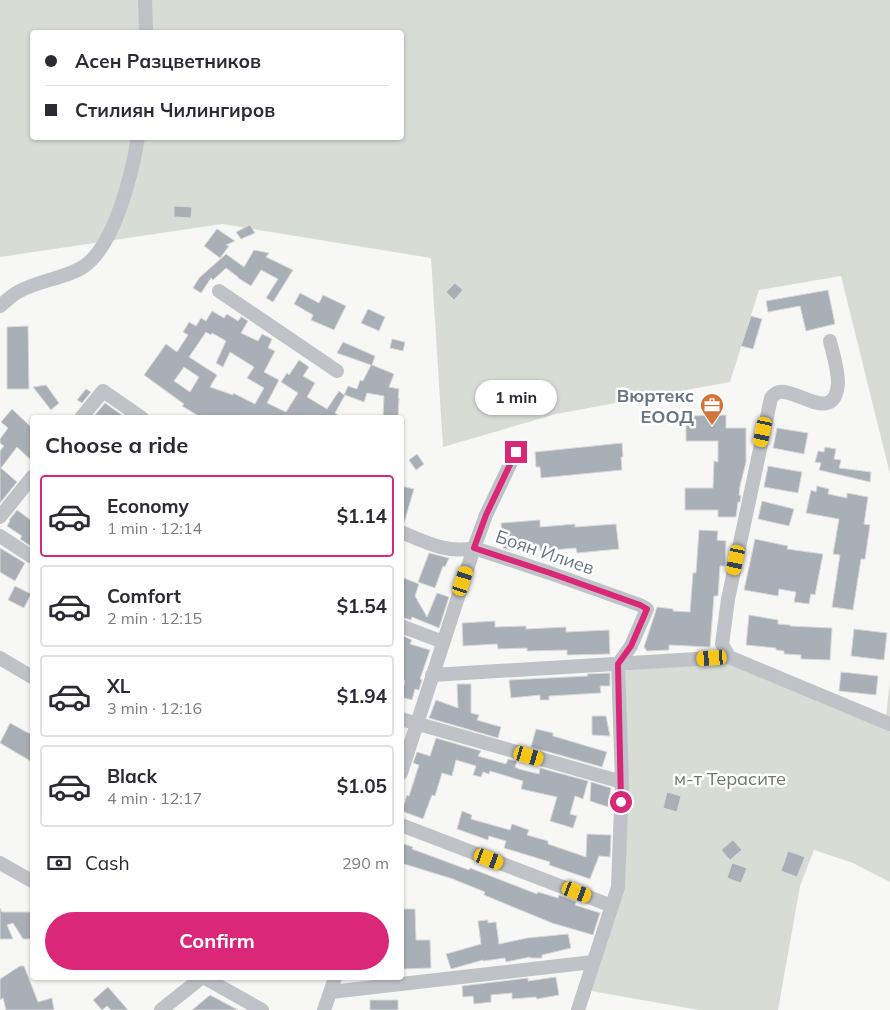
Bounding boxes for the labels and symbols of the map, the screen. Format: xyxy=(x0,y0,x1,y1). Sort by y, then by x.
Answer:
callout: 1 min xyxy=(475,380,557,414)
place label: Вюртекс ЕООД xyxy=(617,384,694,428)
office icon: Вюртекс ЕООД xyxy=(699,392,725,426)
car xyxy=(752,416,773,448)
route end xyxy=(505,441,527,463)
street label: Боян Илиев xyxy=(493,524,597,580)
car xyxy=(725,544,746,576)
car xyxy=(451,564,474,598)
car xyxy=(696,649,727,667)
car xyxy=(512,745,545,767)
park label: м-т Терасите xyxy=(674,767,786,790)
route start xyxy=(610,791,632,813)
car xyxy=(472,847,505,871)
car xyxy=(560,880,593,904)

